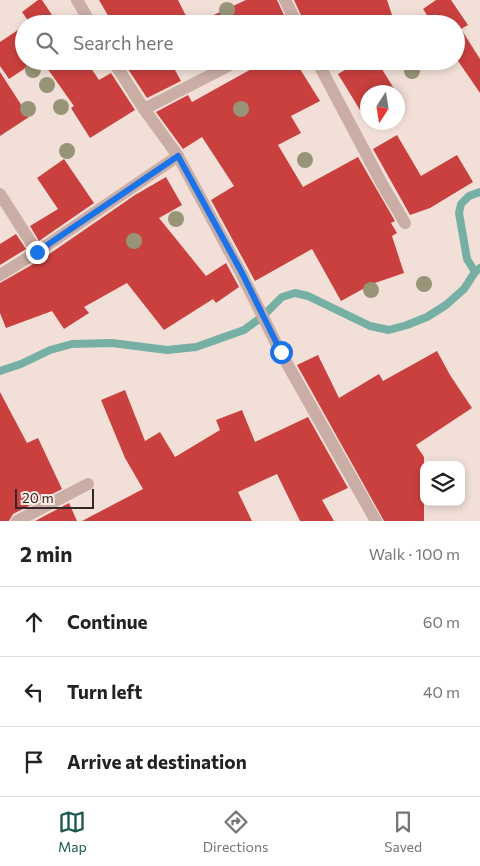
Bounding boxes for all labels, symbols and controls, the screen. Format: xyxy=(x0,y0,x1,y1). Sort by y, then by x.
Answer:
search box xyxy=(15,15,465,70)
icon: search xyxy=(33,29,61,57)
text: Search here xyxy=(73,31,173,54)
north arrow xyxy=(360,85,405,130)
route end xyxy=(26,241,49,264)
route start xyxy=(270,341,293,364)
map controls xyxy=(420,461,465,506)
button: layers xyxy=(420,461,465,506)
scale bar xyxy=(15,486,94,509)
text: 20 m xyxy=(22,489,54,506)
text: 2 min xyxy=(20,541,72,566)
text: Walk · 100 m xyxy=(369,544,460,563)
icon: ahead xyxy=(20,608,48,636)
text: Continue xyxy=(67,610,147,633)
text: 60 m xyxy=(423,612,460,631)
icon: left xyxy=(20,678,48,706)
text: Turn left xyxy=(67,680,142,703)
text: 40 m xyxy=(423,682,460,701)
icon: arrive xyxy=(20,748,48,776)
text: Arrive at destination xyxy=(67,750,247,773)
tab: Map xyxy=(58,808,87,855)
tab: Directions xyxy=(203,808,268,855)
tab: Saved xyxy=(384,808,422,855)

